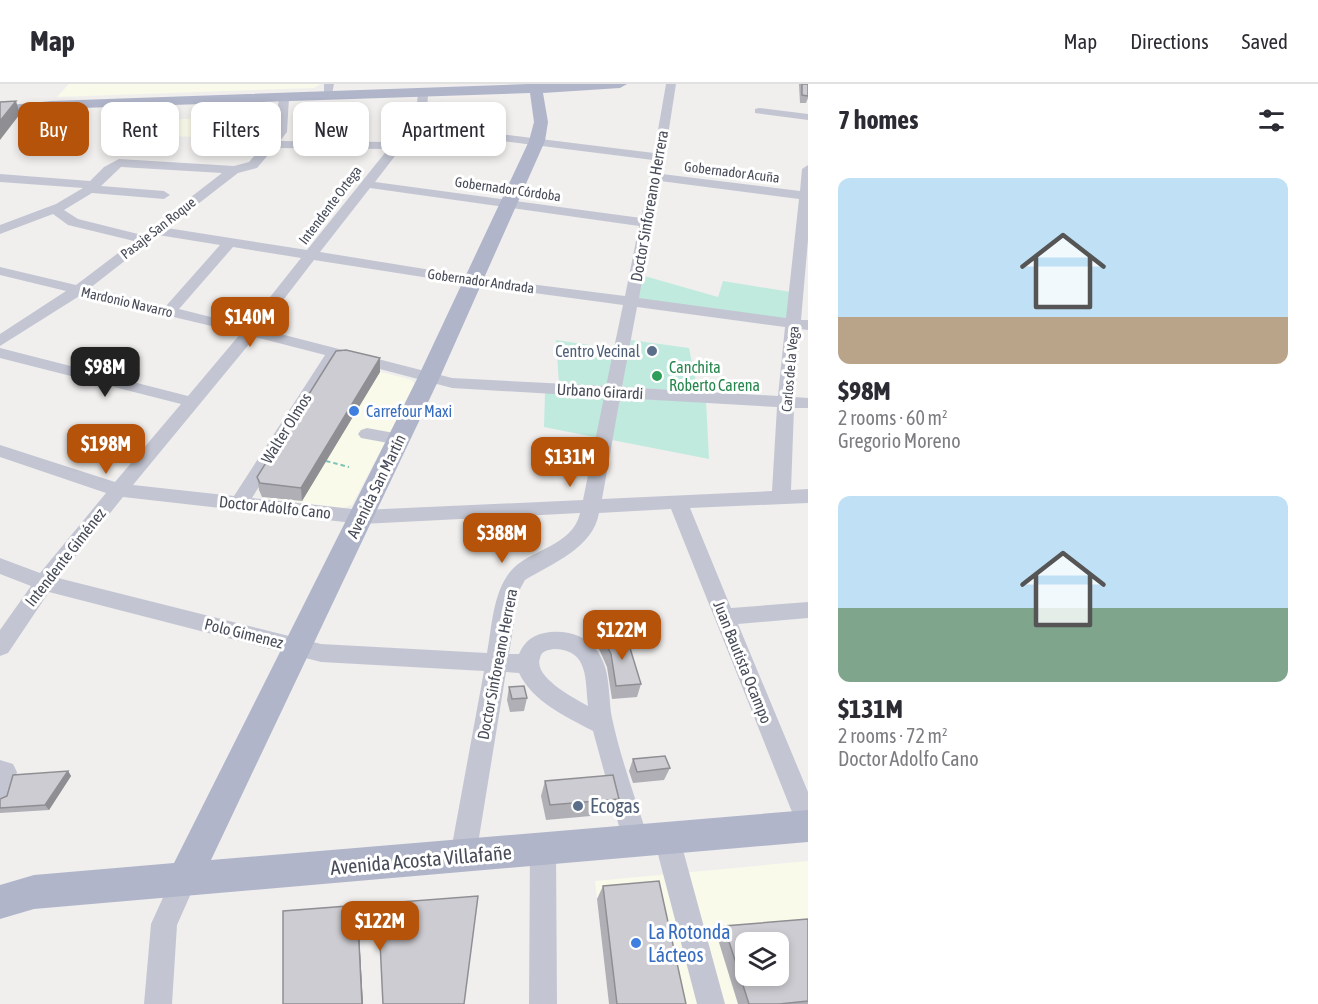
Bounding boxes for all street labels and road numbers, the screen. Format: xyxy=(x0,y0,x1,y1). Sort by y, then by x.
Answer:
street label: Doctor Sinforeano Herrera xyxy=(627,129,671,283)
street label: Gobernador Acuña xyxy=(683,158,781,186)
street label: Intendente Ortega xyxy=(295,163,365,247)
street label: Gobernador Córdoba xyxy=(454,174,562,204)
street label: Pasaje San Roque xyxy=(117,194,199,262)
street label: Gobernador Andrada xyxy=(427,266,535,296)
street label: Mardonio Navarro xyxy=(80,284,174,320)
street label: Carlos de la Vega xyxy=(778,325,802,413)
street label: Urbano Girardi xyxy=(556,380,644,402)
street label: Walter Olmos xyxy=(257,389,315,467)
street label: Avenida San Martín xyxy=(343,431,409,541)
street label: Doctor Adolfo Cano xyxy=(218,492,332,522)
street label: Intendente Giménez xyxy=(21,504,109,610)
street label: Doctor Sinforeano Herrera xyxy=(474,587,520,741)
street label: Juan Bautista Ocampo xyxy=(709,598,776,726)
street label: Polo Gimenez xyxy=(203,615,286,652)
street label: Avenida Acosta Villafañe xyxy=(329,840,513,879)

